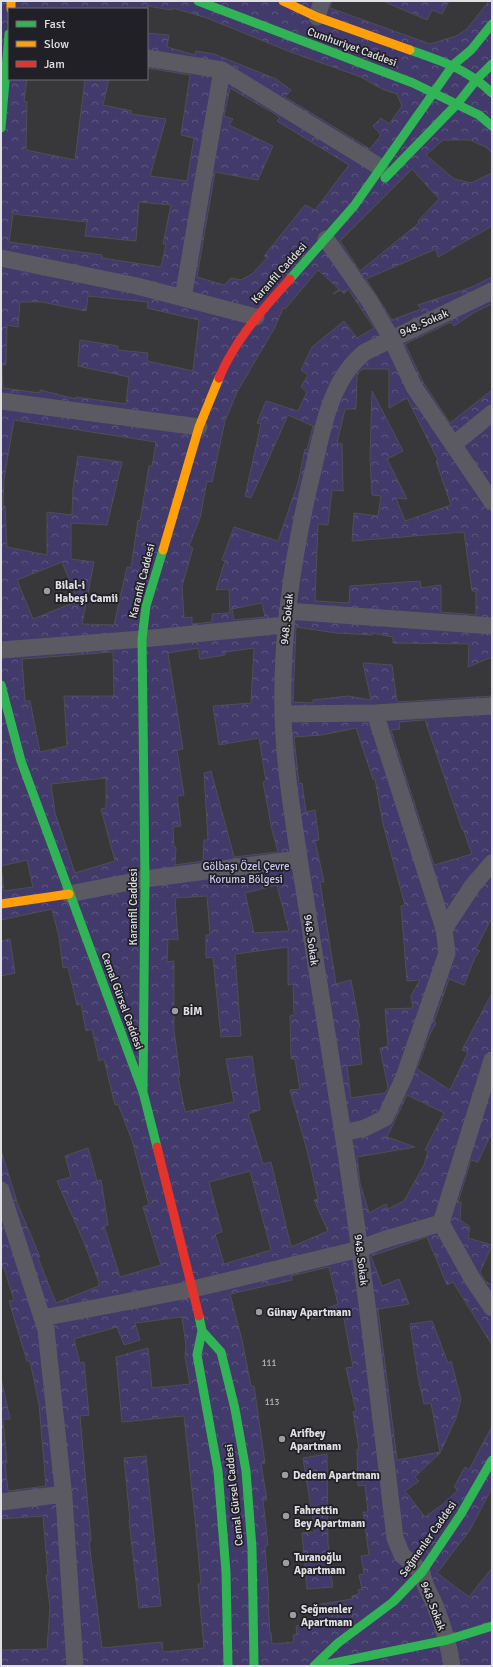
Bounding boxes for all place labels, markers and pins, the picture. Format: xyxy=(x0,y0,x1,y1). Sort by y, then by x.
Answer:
place label: Bilal-i Habeşi Camii xyxy=(55,579,118,605)
marker: Bilal-i Habeşi Camii xyxy=(42,586,52,596)
place label: BİM xyxy=(183,1004,202,1018)
marker: BİM xyxy=(170,1006,180,1016)
place label: Günay Apartmanı xyxy=(267,1306,351,1319)
marker: Günay Apartmanı xyxy=(254,1307,264,1317)
place label: Arifbey Apartmanı xyxy=(290,1427,341,1453)
marker: Arifbey Apartmanı xyxy=(277,1434,287,1444)
place label: Dedem Apartmanı xyxy=(293,1469,380,1482)
marker: Dedem Apartmanı xyxy=(280,1470,290,1480)
place label: Fahrettin Bey Apartmanı xyxy=(294,1504,365,1530)
marker: Fahrettin Bey Apartmanı xyxy=(281,1511,291,1521)
place label: Turanoğlu Apartmanı xyxy=(294,1551,345,1577)
marker: Turanoğlu Apartmanı xyxy=(281,1558,291,1568)
place label: Seğmenler Apartmanı xyxy=(301,1603,353,1629)
marker: Seğmenler Apartmanı xyxy=(288,1610,298,1620)

